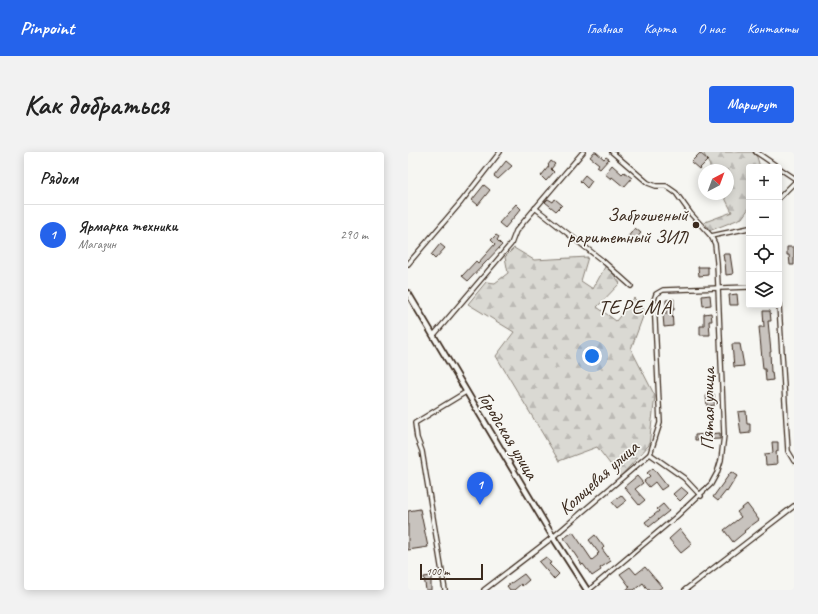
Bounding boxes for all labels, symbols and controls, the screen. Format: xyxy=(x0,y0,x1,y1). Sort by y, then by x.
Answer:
text: Pinpoint xyxy=(20,16,74,40)
text: Главная xyxy=(587,20,622,37)
text: Карта xyxy=(644,20,676,37)
text: О нас xyxy=(698,20,725,37)
text: Контакты xyxy=(747,20,798,37)
button: Маршрут xyxy=(709,86,794,123)
text: Как добраться xyxy=(24,87,169,122)
north arrow xyxy=(698,164,734,200)
map controls xyxy=(746,164,782,308)
button: + xyxy=(746,164,782,200)
text: Рядом xyxy=(40,168,78,189)
button: − xyxy=(746,200,782,236)
place label: Заброшеный раритетный ЗИЛ xyxy=(567,203,689,249)
text: Ярмарка техники xyxy=(78,217,178,236)
marker: Заброшеный раритетный ЗИЛ xyxy=(691,220,701,230)
text: 1 xyxy=(50,227,56,243)
text: 290 m xyxy=(340,227,368,243)
text: Магазин xyxy=(78,236,116,252)
button: locate xyxy=(746,236,782,272)
button: layers xyxy=(746,272,782,308)
district label: ТЕРЕМА xyxy=(598,294,672,320)
your location xyxy=(582,346,602,366)
street label: Пятая улица xyxy=(696,366,720,450)
street label: Городская улица xyxy=(473,387,545,485)
street label: Кольцевая улица xyxy=(553,434,645,520)
pin: 1 xyxy=(467,472,493,505)
scale bar xyxy=(420,562,483,581)
text: 100 m xyxy=(426,564,450,578)

